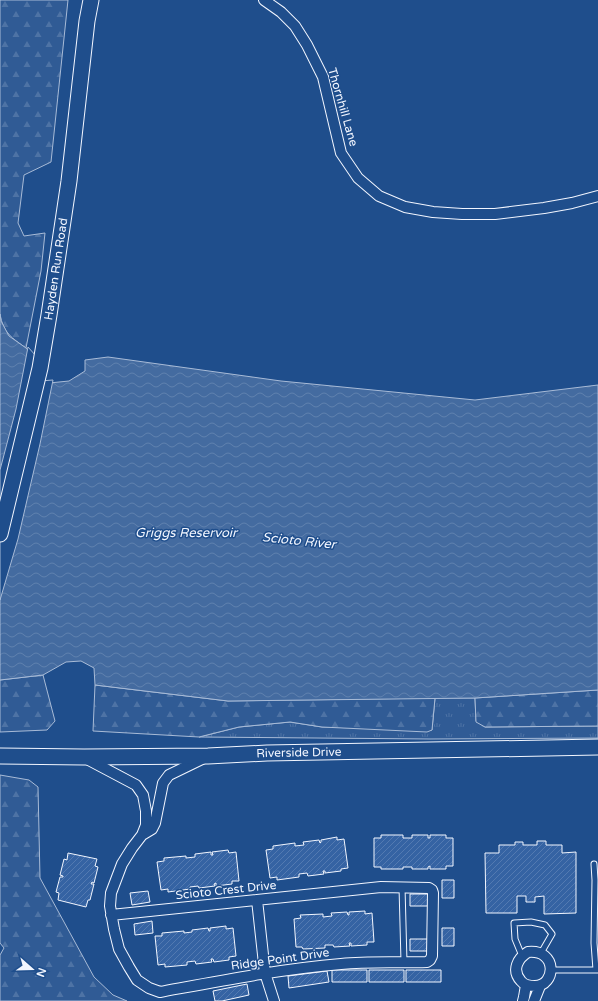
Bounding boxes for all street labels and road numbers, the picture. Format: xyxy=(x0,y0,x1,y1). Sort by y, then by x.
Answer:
street label: Thornhill Lane xyxy=(325,66,361,148)
street label: Hayden Run Road xyxy=(41,217,70,321)
street label: Riverside Drive xyxy=(256,745,342,761)
street label: Scioto Crest Drive xyxy=(175,878,277,902)
street label: Ridge Point Drive xyxy=(230,945,330,973)

